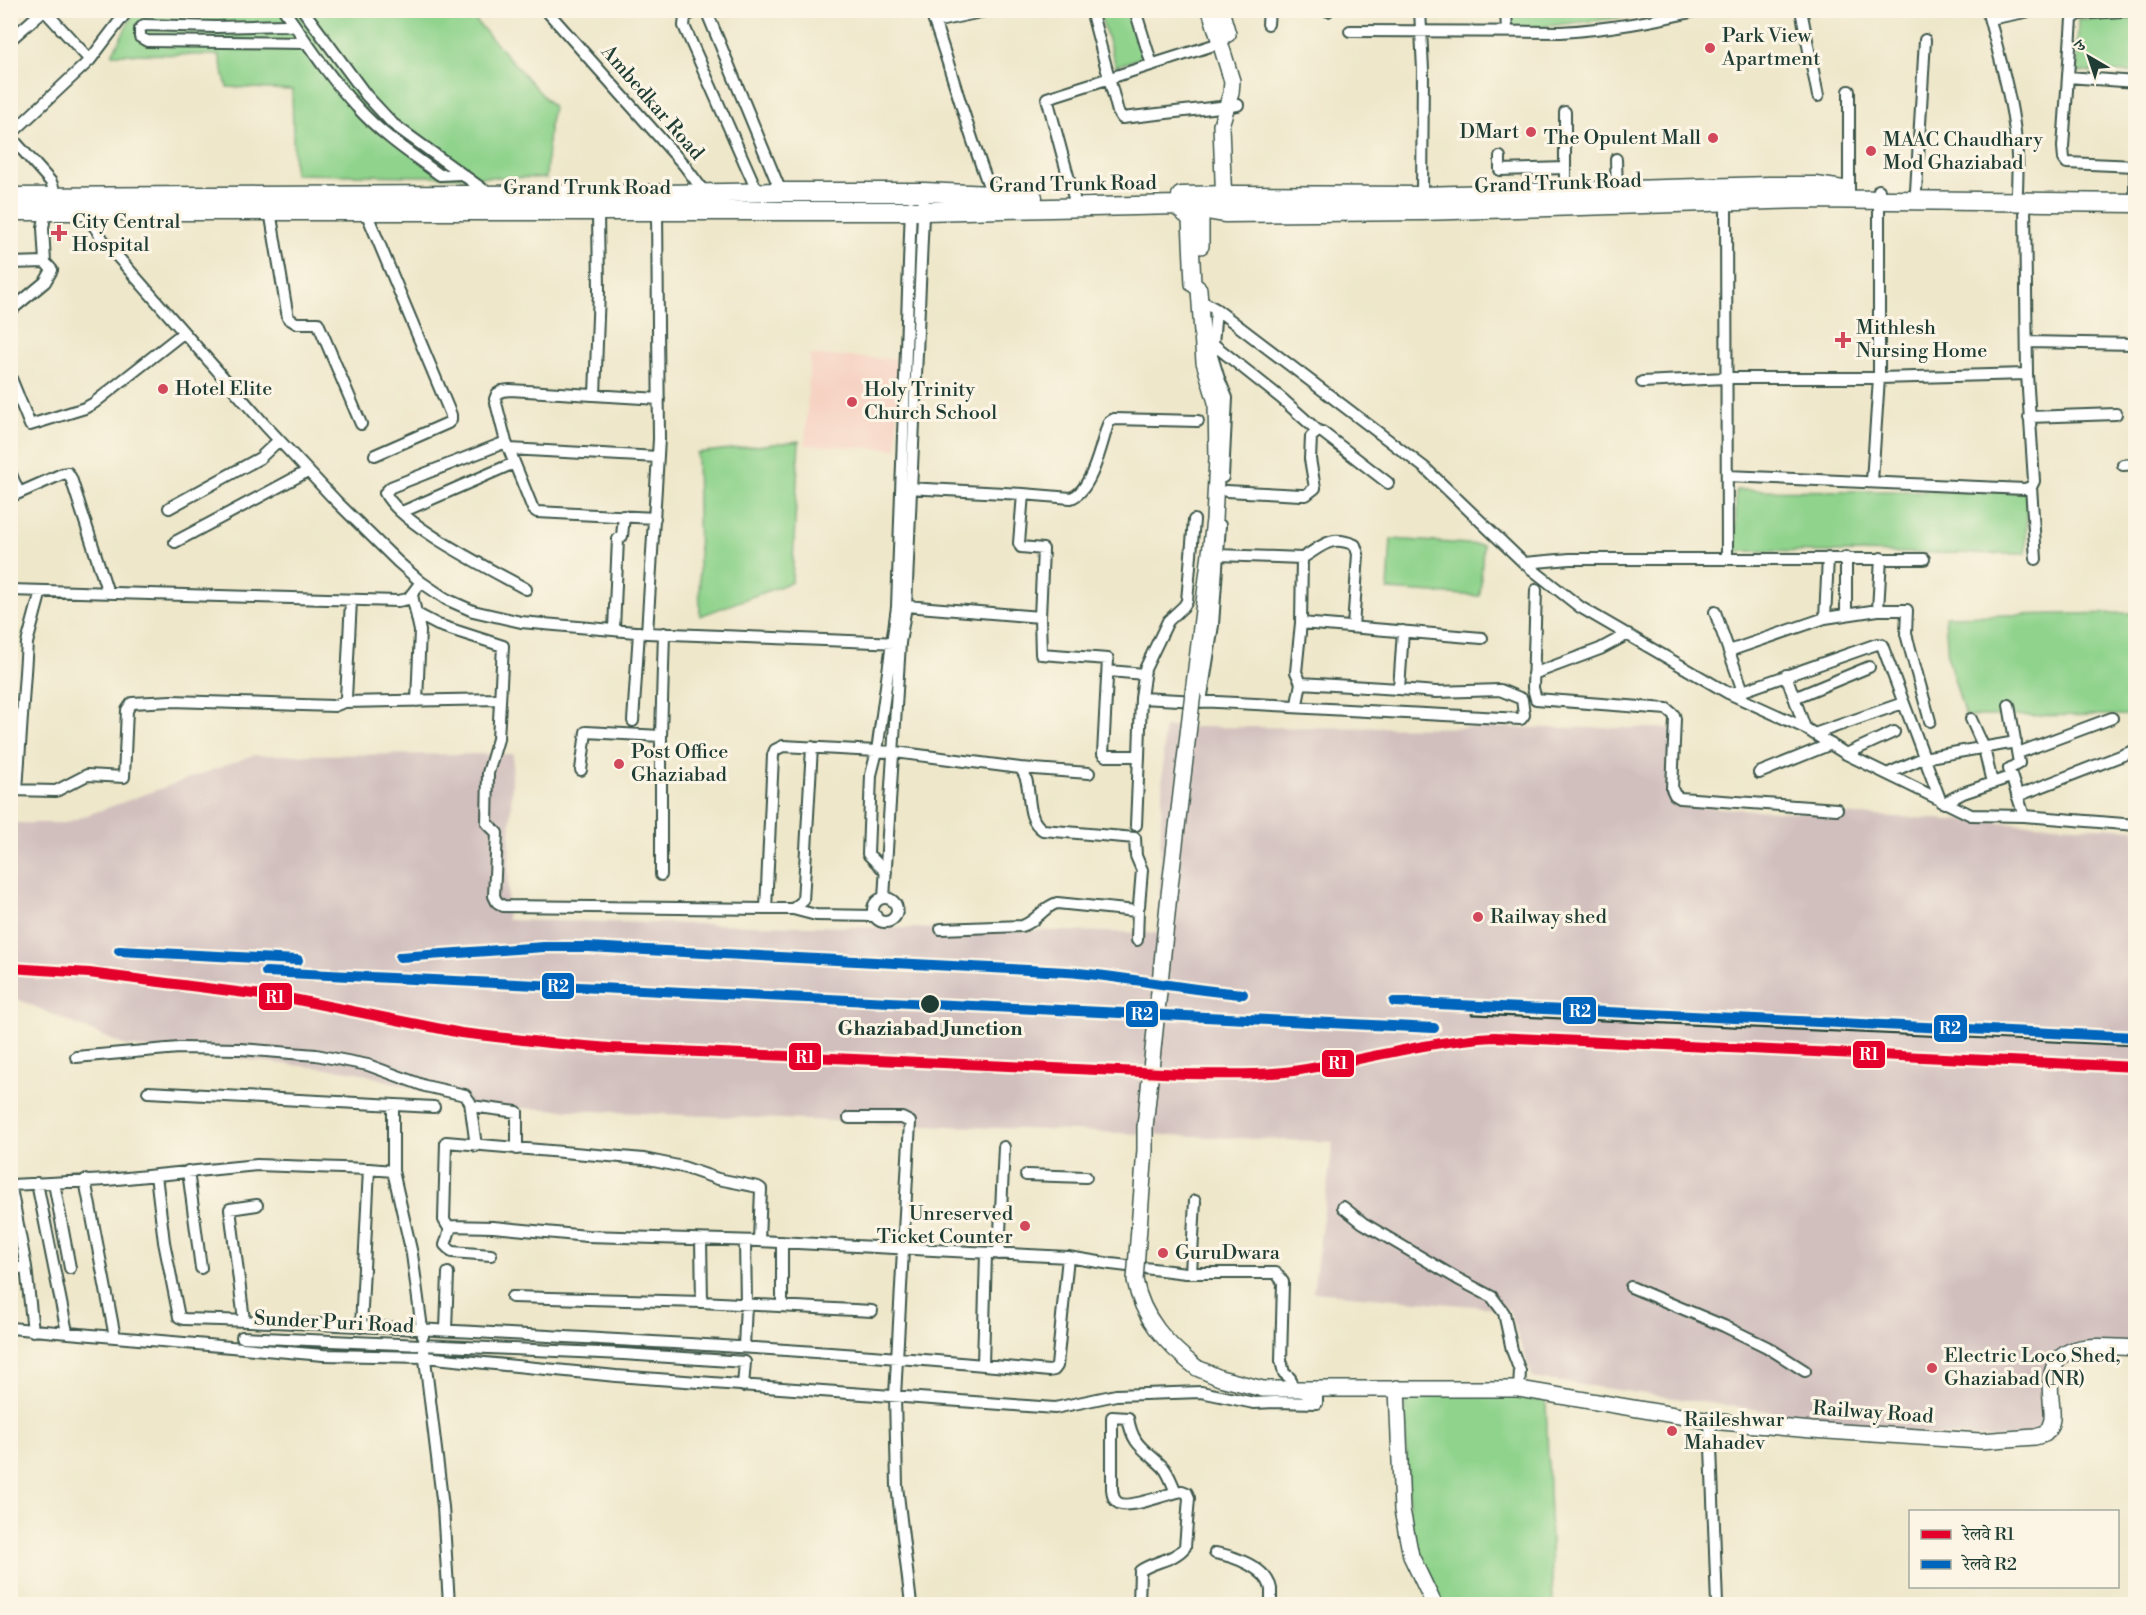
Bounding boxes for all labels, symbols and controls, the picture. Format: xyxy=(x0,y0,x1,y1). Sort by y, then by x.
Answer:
place label: Park View Apartment xyxy=(1721,24,1820,72)
north arrow xyxy=(2059,27,2119,87)
text: उ xyxy=(2070,35,2091,57)
street label: Ambedkar Road xyxy=(595,40,709,166)
marker: Park View Apartment xyxy=(1703,41,1717,55)
place label: DMart xyxy=(1459,120,1519,145)
marker: DMart xyxy=(1524,125,1538,139)
place label: The Opulent Mall xyxy=(1544,126,1701,151)
place label: MAAC Chaudhary Mod Ghaziabad xyxy=(1883,128,2043,176)
marker: The Opulent Mall xyxy=(1706,131,1720,145)
marker: MAAC Chaudhary Mod Ghaziabad xyxy=(1864,144,1878,158)
street label: Grand Trunk Road xyxy=(1474,169,1643,199)
street label: Grand Trunk Road xyxy=(989,171,1158,199)
street label: Grand Trunk Road xyxy=(503,176,671,201)
place label: City Central Hospital xyxy=(72,210,181,258)
marker: City Central Hospital xyxy=(50,224,68,242)
place label: Mithlesh Nursing Home xyxy=(1856,316,1987,364)
marker: Mithlesh Nursing Home xyxy=(1834,331,1852,349)
place label: Hotel Elite xyxy=(175,377,272,402)
place label: Holy Trinity Church School xyxy=(864,378,997,426)
marker: Hotel Elite xyxy=(156,382,170,396)
marker: Holy Trinity Church School xyxy=(845,395,859,409)
place label: Post Office Ghaziabad xyxy=(631,740,728,788)
marker: Post Office Ghaziabad xyxy=(612,757,626,771)
place label: Railway shed xyxy=(1490,905,1607,930)
marker: Railway shed xyxy=(1471,910,1485,924)
line badge: R2 xyxy=(541,972,575,1000)
text: R2 xyxy=(547,977,569,997)
line badge: R1 xyxy=(258,982,293,1011)
text: R1 xyxy=(265,988,285,1008)
marker: Ghaziabad Junction xyxy=(919,993,941,1015)
line badge: R2 xyxy=(1562,996,1597,1025)
line badge: R2 xyxy=(1125,1000,1159,1028)
text: R2 xyxy=(1569,1002,1591,1022)
text: R2 xyxy=(1131,1005,1153,1025)
line badge: R2 xyxy=(1933,1014,1968,1043)
place label: Ghaziabad Junction xyxy=(837,1017,1023,1042)
text: R2 xyxy=(1939,1019,1961,1039)
line badge: R1 xyxy=(1852,1040,1886,1069)
line badge: R1 xyxy=(788,1042,822,1071)
text: R1 xyxy=(1859,1045,1879,1065)
text: R1 xyxy=(795,1048,815,1068)
line badge: R1 xyxy=(1321,1049,1355,1078)
text: R1 xyxy=(1328,1054,1348,1074)
place label: Unreserved Ticket Counter xyxy=(877,1202,1014,1250)
marker: Unreserved Ticket Counter xyxy=(1018,1219,1032,1233)
place label: GuruDwara xyxy=(1175,1241,1281,1266)
marker: GuruDwara xyxy=(1156,1246,1170,1260)
street label: Sunder Puri Road xyxy=(253,1306,415,1340)
place label: Electric Loco Shed, Ghaziabad (NR) xyxy=(1944,1344,2120,1392)
marker: Electric Loco Shed, Ghaziabad (NR) xyxy=(1925,1361,1939,1375)
street label: Railway Road xyxy=(1812,1396,1935,1430)
place label: Raileshwar Mahadev xyxy=(1684,1408,1785,1456)
marker: Raileshwar Mahadev xyxy=(1665,1424,1679,1438)
legend xyxy=(1909,1510,2119,1588)
text: रेलवे R1 xyxy=(1961,1523,2015,1546)
text: रेलवे R2 xyxy=(1961,1553,2017,1576)

